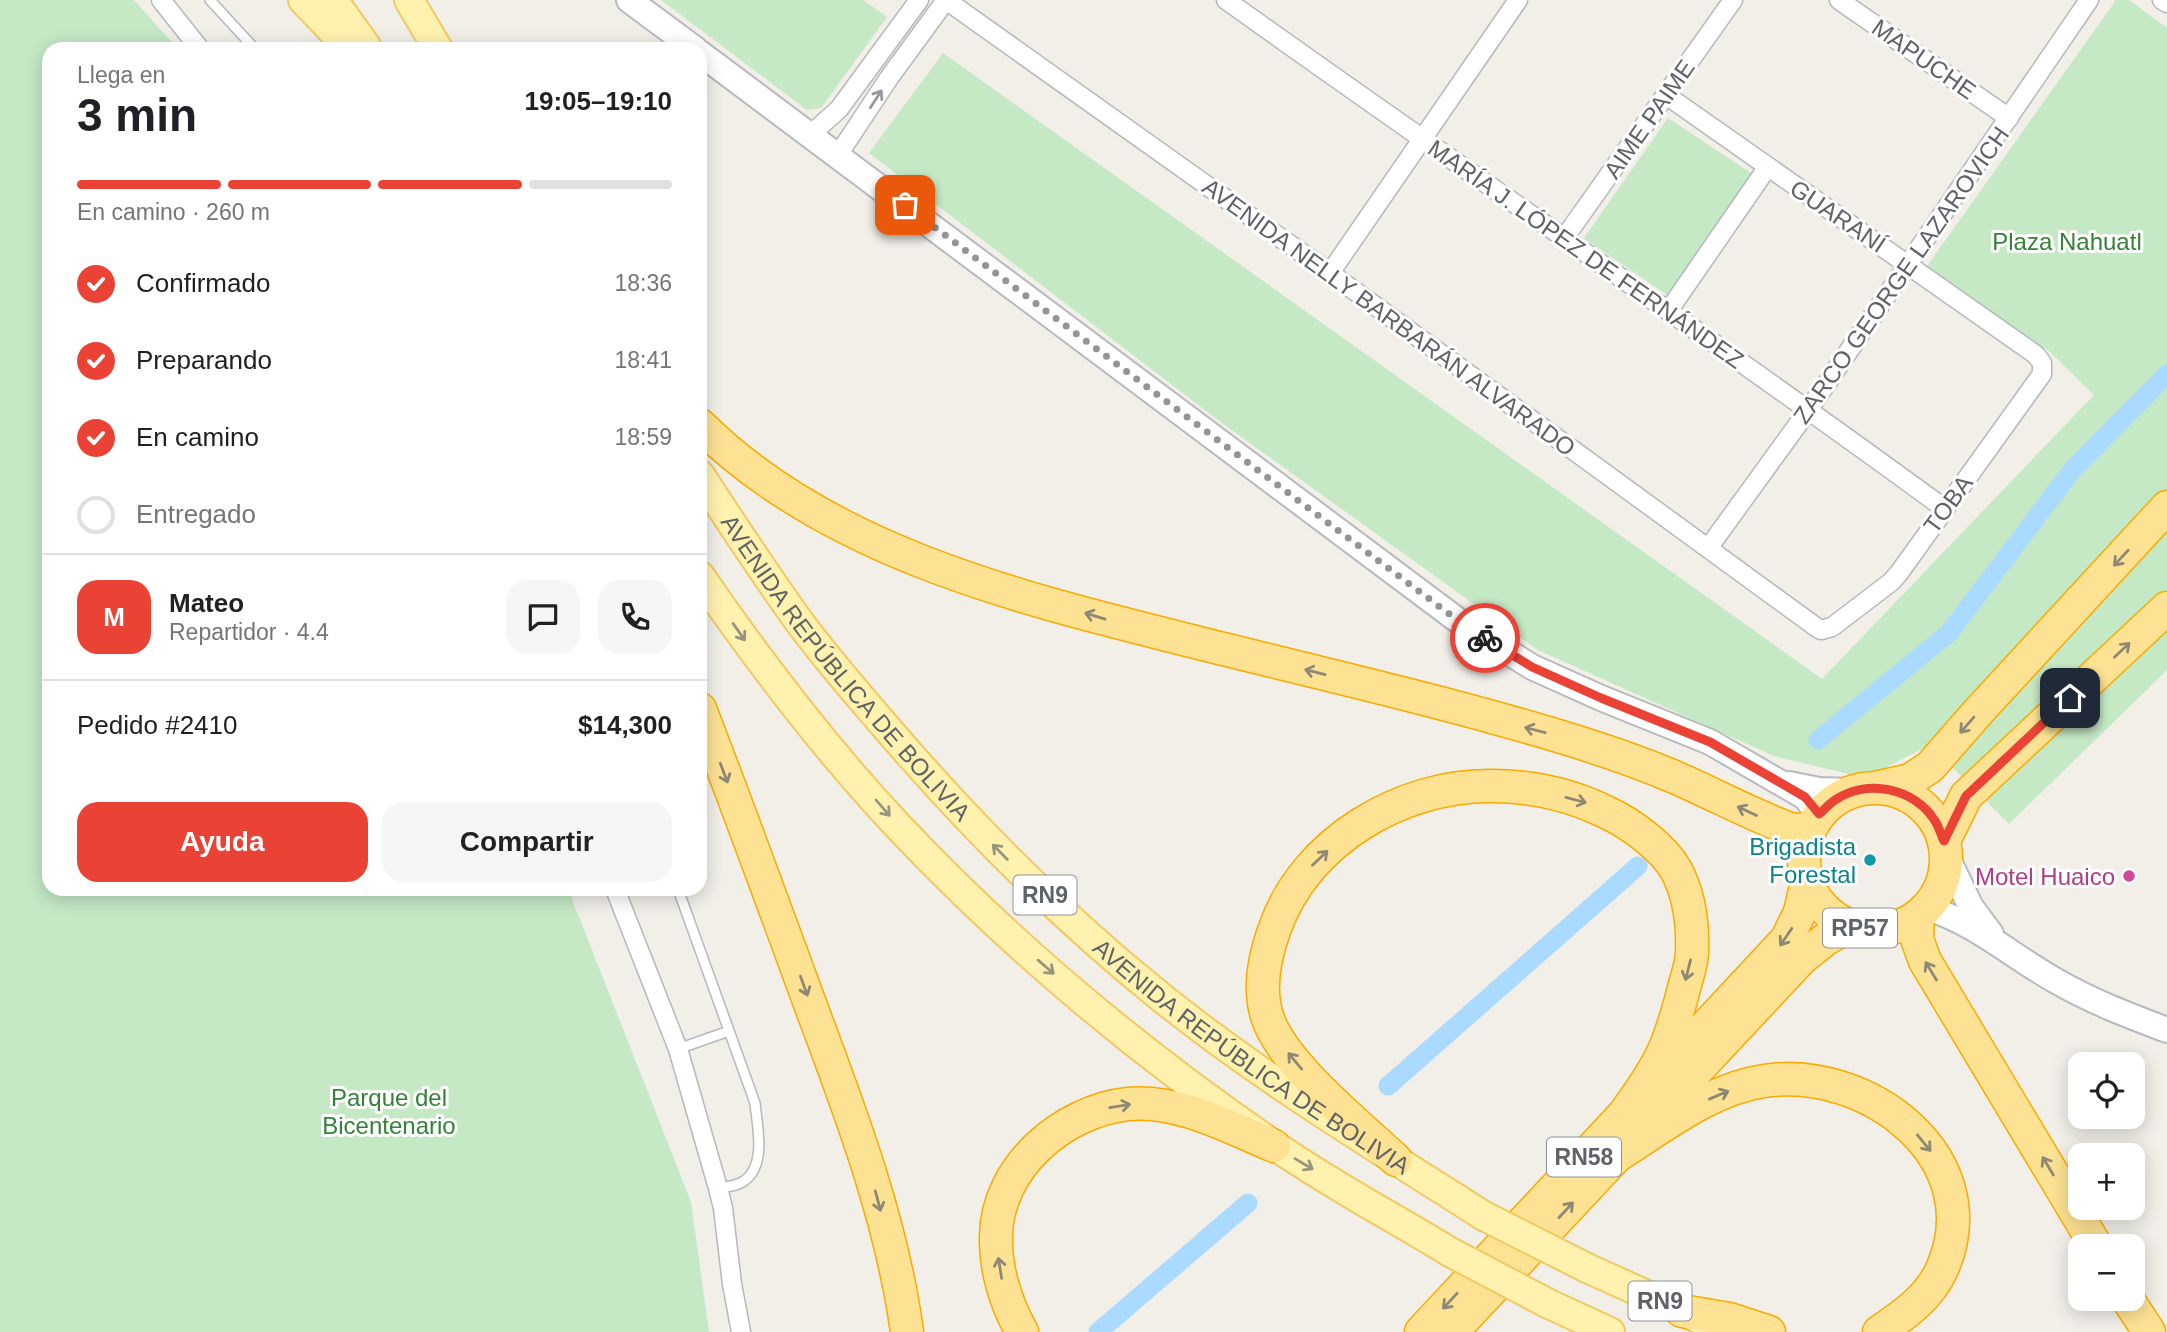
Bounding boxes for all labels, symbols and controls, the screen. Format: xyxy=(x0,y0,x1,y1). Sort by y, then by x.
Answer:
street label: MAPUCHE xyxy=(1867,14,1981,104)
street label: AIME PAIME xyxy=(1598,55,1700,183)
text: Llega en xyxy=(77,62,165,88)
text: 19:05–19:10 xyxy=(525,86,672,116)
text: 3 min xyxy=(77,89,197,141)
one-way arrow xyxy=(869,89,883,109)
street label: ZARCO GEORGE LAZAROVICH xyxy=(1788,121,2014,429)
street label: MARÍA J. LÓPEZ DE FERNÁNDEZ xyxy=(1423,134,1749,374)
street label: AVENIDA NELLY BARBARÁN ALVARADO xyxy=(1197,173,1581,461)
street label: GUARANÍ xyxy=(1785,174,1891,258)
pin xyxy=(875,175,935,235)
icon: bag xyxy=(886,186,924,224)
text: En camino · 260 m xyxy=(77,199,270,225)
park label: Plaza Nahuatl xyxy=(1992,228,2142,255)
icon: check xyxy=(77,265,115,303)
text: Confirmado xyxy=(136,268,270,298)
text: 18:36 xyxy=(614,270,672,296)
icon: check xyxy=(77,342,115,380)
text: Preparando xyxy=(136,345,272,375)
text: 18:41 xyxy=(614,347,672,373)
icon: check xyxy=(77,419,115,457)
text: En camino xyxy=(136,422,259,452)
text: 18:59 xyxy=(614,424,672,450)
street label: TOBA xyxy=(1918,470,1978,538)
text: Entregado xyxy=(136,499,256,529)
street label: AVENIDA REPÚBLICA DE BOLIVIA xyxy=(716,509,976,826)
one-way arrow xyxy=(2112,549,2129,566)
button: chat xyxy=(506,580,580,654)
button: phone xyxy=(598,580,672,654)
text: Mateo xyxy=(169,588,244,618)
text: M xyxy=(103,602,125,632)
courier xyxy=(1450,603,1520,673)
one-way arrow xyxy=(1084,609,1106,622)
text: Repartidor · 4.4 xyxy=(169,619,329,645)
icon: bike xyxy=(1466,619,1504,657)
one-way arrow xyxy=(732,622,746,641)
one-way arrow xyxy=(2113,641,2130,658)
one-way arrow xyxy=(1304,665,1327,678)
pin xyxy=(2040,668,2100,728)
icon: home xyxy=(2051,679,2089,717)
text: Pedido #2410 xyxy=(77,710,237,740)
text: $14,300 xyxy=(578,710,672,740)
one-way arrow xyxy=(1959,716,1975,734)
one-way arrow xyxy=(1524,723,1547,736)
one-way arrow xyxy=(719,761,732,783)
one-way arrow xyxy=(1564,794,1586,807)
one-way arrow xyxy=(875,799,891,817)
button: Ayuda xyxy=(77,802,368,882)
button: Compartir xyxy=(382,802,672,882)
one-way arrow xyxy=(1737,804,1758,817)
place label: Brigadista Forestal xyxy=(1749,833,1857,888)
one-way arrow xyxy=(991,843,1008,860)
one-way arrow xyxy=(1311,849,1328,866)
marker: Brigadista Forestal xyxy=(1862,852,1878,868)
place label: Motel Huaico xyxy=(1975,863,2115,890)
marker: Motel Huaico xyxy=(2121,868,2137,884)
road number: RN9 xyxy=(1014,876,1076,914)
road number: RP57 xyxy=(1823,909,1897,948)
one-way arrow xyxy=(1779,927,1793,946)
street label: AVENIDA REPÚBLICA DE BOLIVIA xyxy=(1088,933,1415,1179)
one-way arrow xyxy=(1681,958,1694,981)
one-way arrow xyxy=(1036,959,1054,975)
one-way arrow xyxy=(1924,962,1938,982)
one-way arrow xyxy=(798,974,811,996)
one-way arrow xyxy=(1287,1052,1303,1070)
map controls xyxy=(2068,1052,2145,1311)
button: locate xyxy=(2068,1052,2145,1129)
park label: Parque del Bicentenario xyxy=(322,1084,456,1139)
one-way arrow xyxy=(1707,1088,1729,1101)
one-way arrow xyxy=(1108,1099,1131,1112)
one-way arrow xyxy=(1916,1133,1932,1151)
road number: RN58 xyxy=(1547,1138,1621,1176)
button: + xyxy=(2068,1143,2145,1220)
one-way arrow xyxy=(1294,1157,1314,1171)
one-way arrow xyxy=(2041,1157,2055,1177)
one-way arrow xyxy=(872,1189,885,1212)
one-way arrow xyxy=(1557,1202,1574,1219)
button: − xyxy=(2068,1234,2145,1311)
one-way arrow xyxy=(993,1257,1006,1280)
road number: RN9 xyxy=(1628,1282,1692,1320)
one-way arrow xyxy=(1442,1292,1458,1310)

